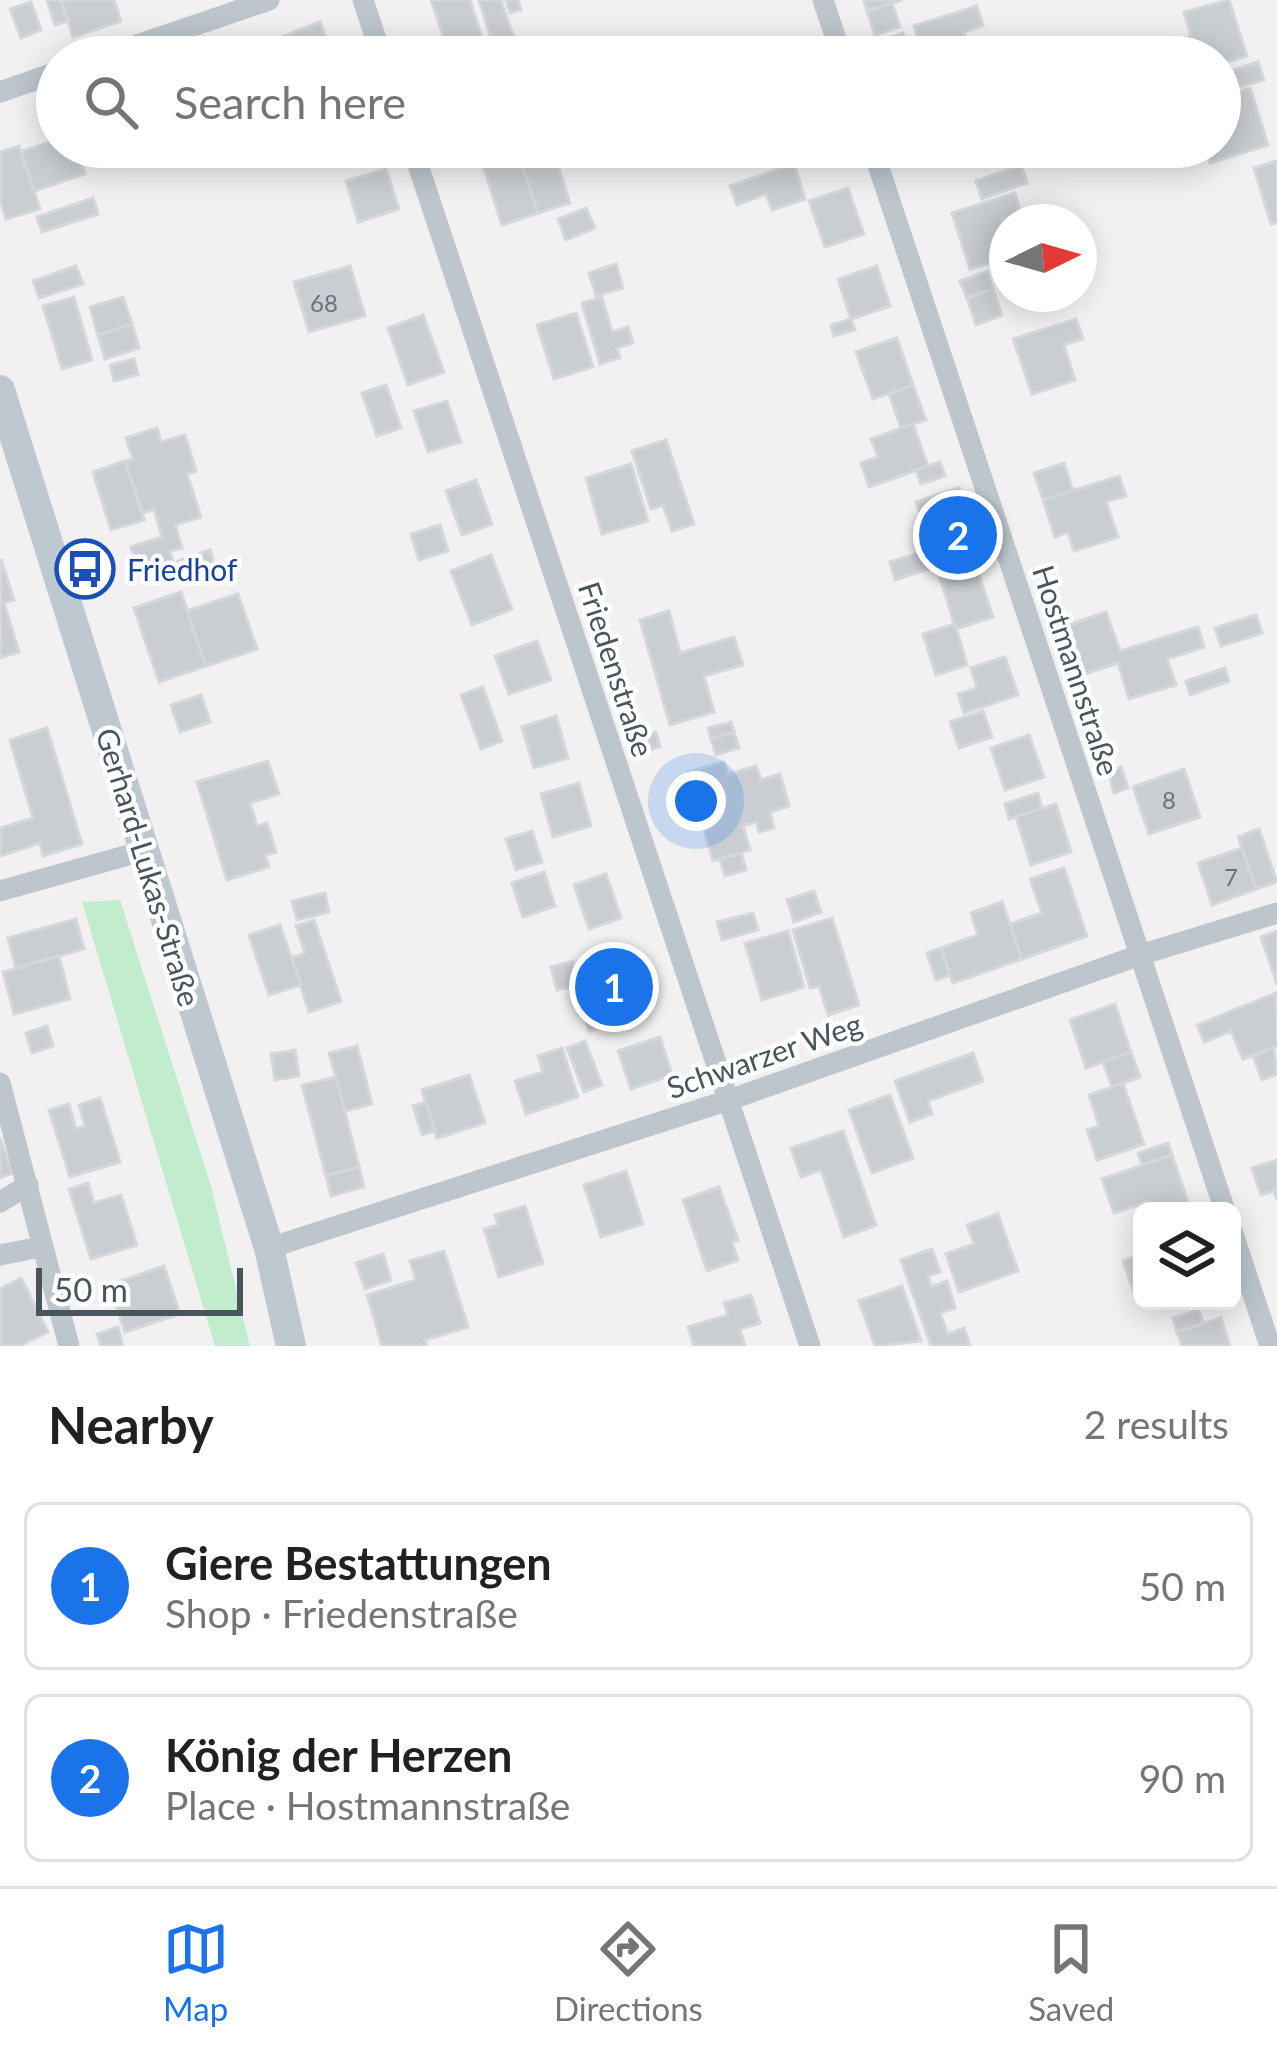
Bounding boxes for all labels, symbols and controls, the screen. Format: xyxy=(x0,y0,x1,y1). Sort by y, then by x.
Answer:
search box xyxy=(36,36,1241,168)
icon: search xyxy=(78,69,144,135)
text: Search here xyxy=(174,75,406,129)
north arrow xyxy=(989,204,1097,312)
house number: 68 xyxy=(310,288,338,317)
pin: 2 xyxy=(919,490,997,580)
bus stop icon: Friedhof xyxy=(54,538,116,600)
place label: Friedhof xyxy=(127,551,238,587)
street label: Hostmannstraße xyxy=(1026,560,1128,780)
street label: Friedenstraße xyxy=(572,577,662,761)
street label: Gerhard-Lukas-Straße xyxy=(90,723,208,1011)
your location xyxy=(666,771,726,831)
house number: 8 xyxy=(1162,785,1176,814)
house number: 7 xyxy=(1224,862,1238,891)
pin: 1 xyxy=(575,942,653,1032)
street label: Schwarzer Weg xyxy=(662,1005,866,1105)
map controls xyxy=(1133,1202,1241,1310)
button: layers xyxy=(1133,1202,1241,1310)
scale bar xyxy=(36,1262,243,1315)
text: 50 m xyxy=(54,1269,128,1309)
text: Nearby xyxy=(48,1394,214,1455)
text: 2 results xyxy=(1084,1401,1229,1447)
text: Giere Bestattungen xyxy=(165,1536,552,1590)
text: 1 xyxy=(79,1563,101,1609)
text: 50 m xyxy=(1139,1563,1226,1609)
text: Shop · Friedenstraße xyxy=(165,1590,518,1636)
text: König der Herzen xyxy=(165,1728,512,1782)
text: 2 xyxy=(79,1755,101,1801)
text: 90 m xyxy=(1139,1755,1226,1801)
text: Place · Hostmannstraße xyxy=(165,1782,570,1828)
tab: Map xyxy=(163,1916,229,2028)
tab: Directions xyxy=(554,1916,703,2028)
tab: Saved xyxy=(1028,1916,1114,2028)

